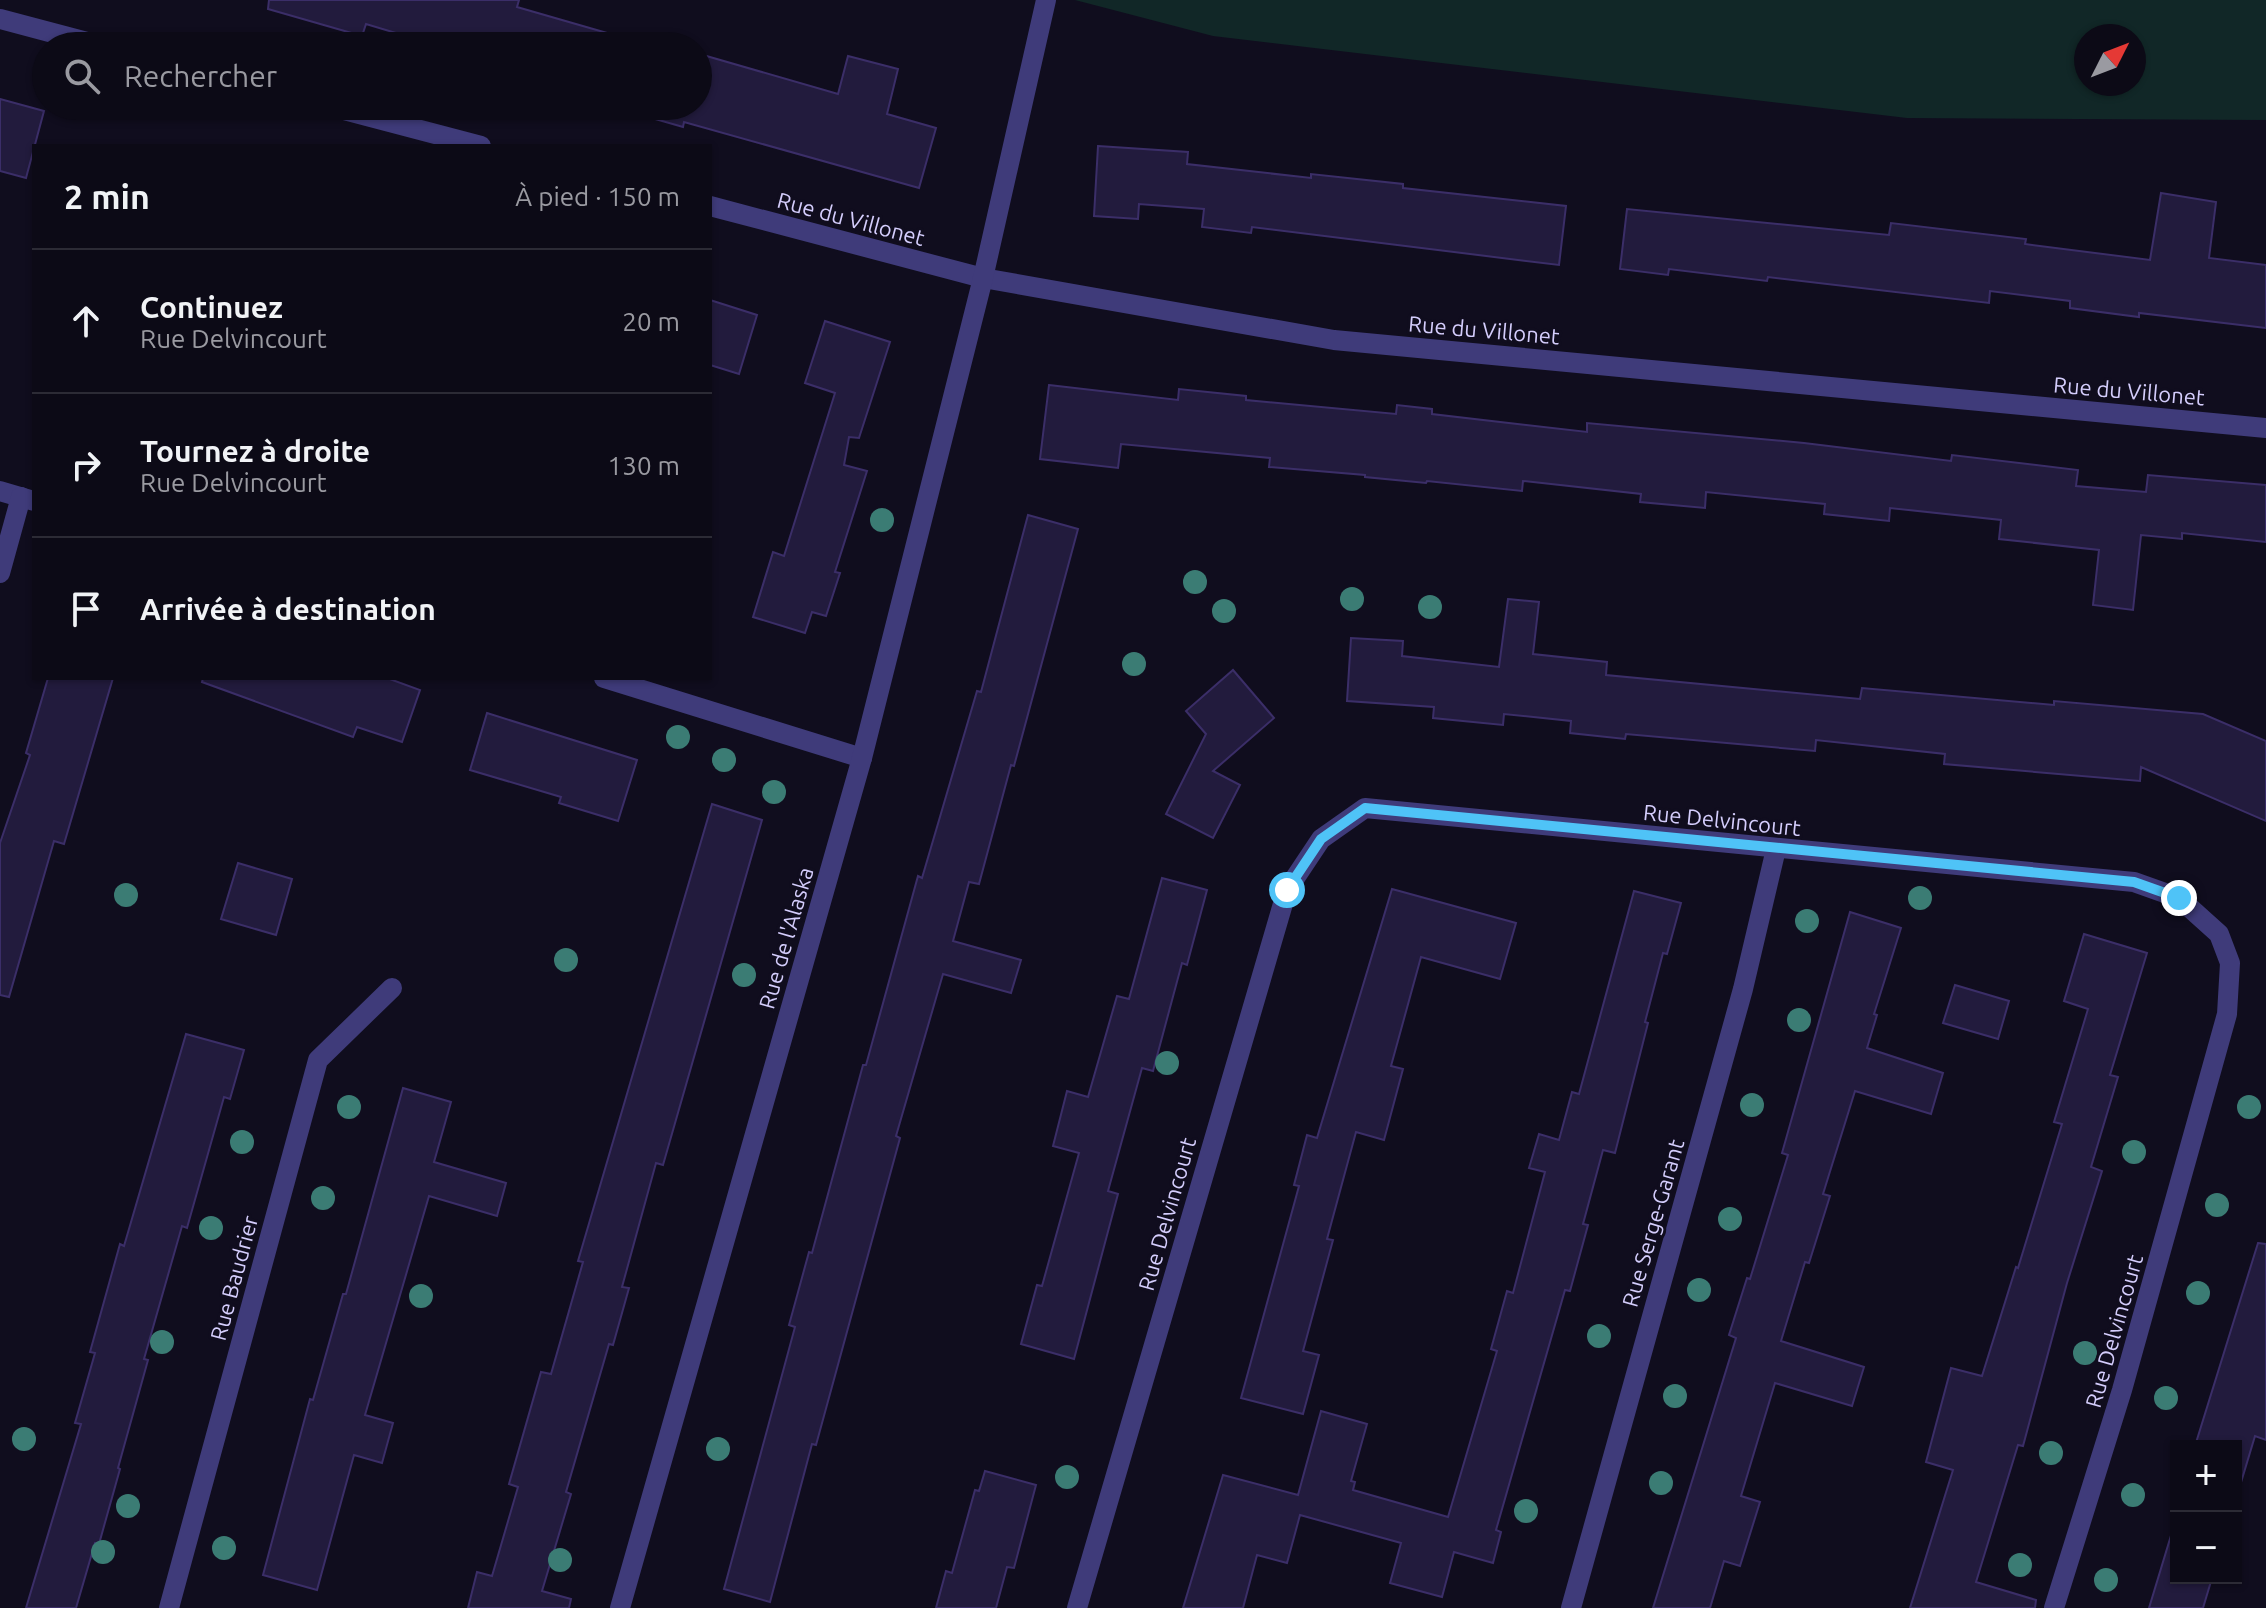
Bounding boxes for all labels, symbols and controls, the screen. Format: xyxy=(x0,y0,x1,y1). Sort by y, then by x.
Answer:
north arrow xyxy=(2074,24,2146,96)
search box xyxy=(32,32,712,120)
icon: search xyxy=(60,54,104,98)
text: Rechercher xyxy=(124,59,277,93)
text: 2 min xyxy=(64,177,150,215)
text: À pied · 150 m xyxy=(515,182,680,211)
street label: Rue du Villonet xyxy=(775,187,928,250)
text: Continuez xyxy=(140,290,283,324)
icon: ahead xyxy=(64,299,108,343)
text: 20 m xyxy=(622,307,680,336)
street label: Rue du Villonet xyxy=(1407,310,1561,349)
text: Rue Delvincourt xyxy=(140,324,327,353)
street label: Rue du Villonet xyxy=(2052,371,2206,410)
text: Tournez à droite xyxy=(140,434,370,468)
icon: right xyxy=(64,443,108,487)
text: 130 m xyxy=(608,451,680,480)
text: Rue Delvincourt xyxy=(140,468,327,497)
icon: arrive xyxy=(64,587,108,631)
text: Arrivée à destination xyxy=(140,592,436,626)
street label: Rue Delvincourt xyxy=(1642,799,1802,840)
street label: Rue de l'Alaska xyxy=(753,864,818,1012)
route start xyxy=(1269,872,1305,908)
route end xyxy=(2161,880,2197,916)
street label: Rue Delvincourt xyxy=(1133,1134,1200,1293)
street label: Rue Serge-Garant xyxy=(1617,1136,1689,1310)
street label: Rue Baudrier xyxy=(205,1212,262,1343)
street label: Rue Delvincourt xyxy=(2080,1251,2147,1410)
map controls xyxy=(2170,1440,2242,1584)
button: + xyxy=(2170,1440,2242,1512)
button: − xyxy=(2170,1512,2242,1584)

